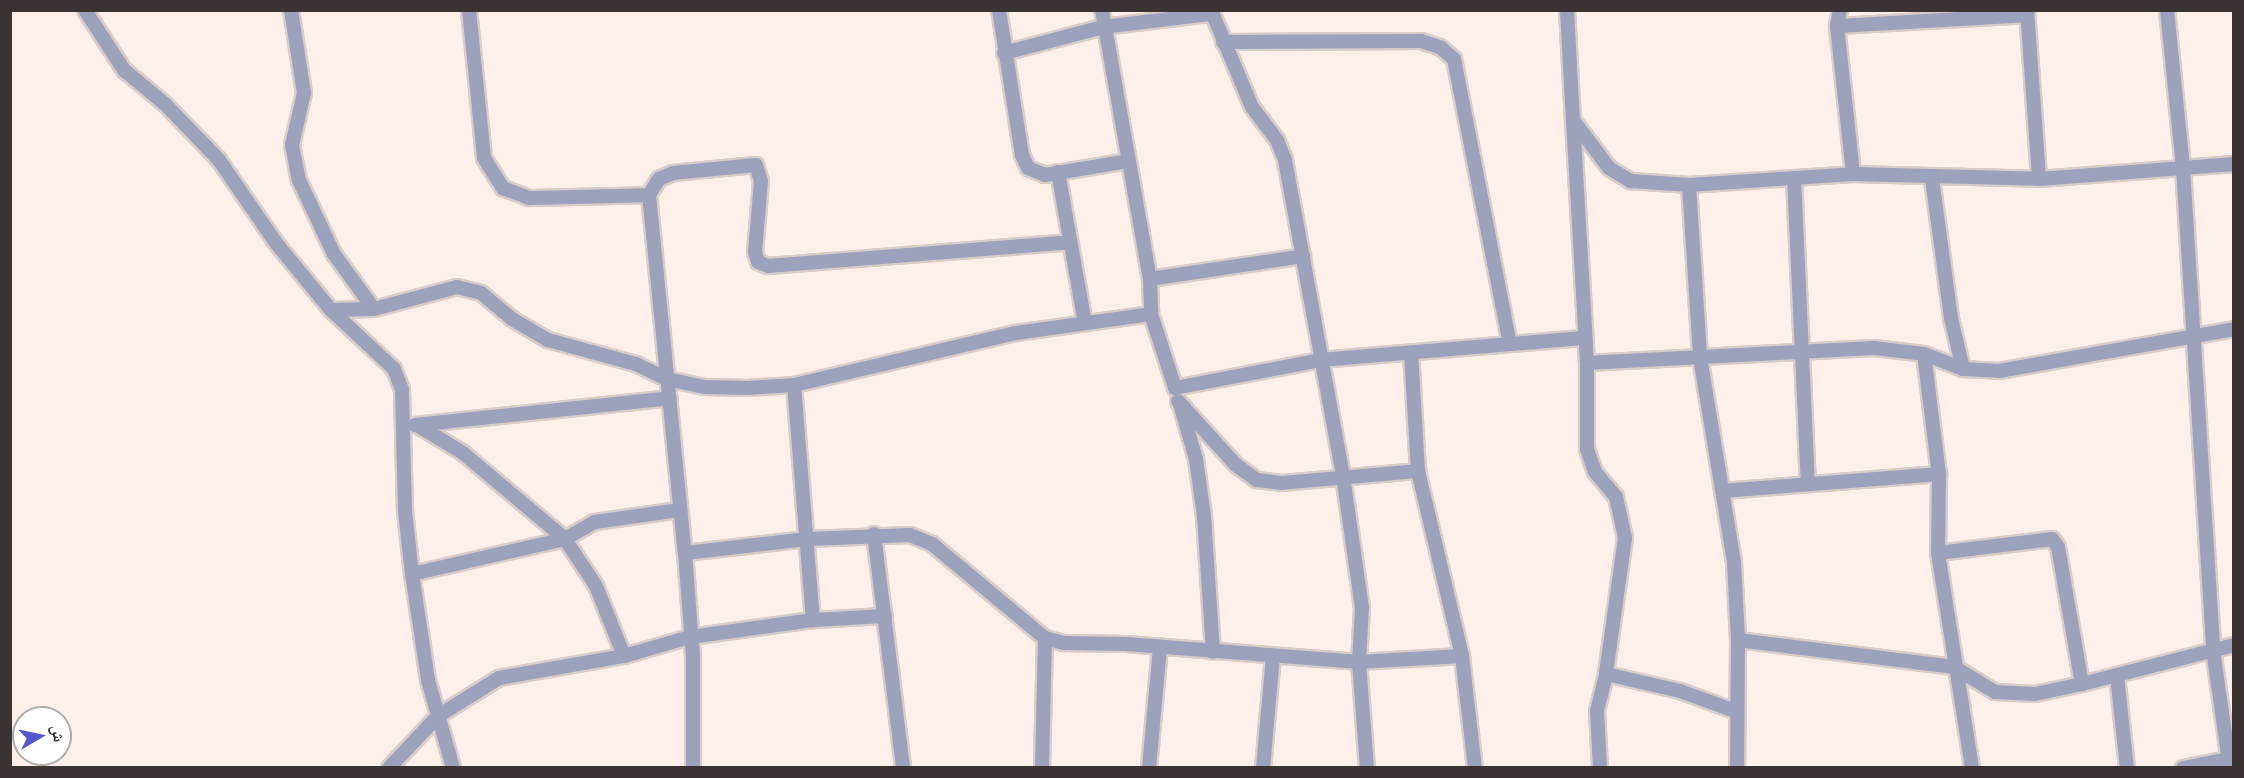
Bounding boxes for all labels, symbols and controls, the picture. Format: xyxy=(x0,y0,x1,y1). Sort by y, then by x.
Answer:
north arrow xyxy=(12,706,72,766)
text: ش xyxy=(46,723,71,744)

